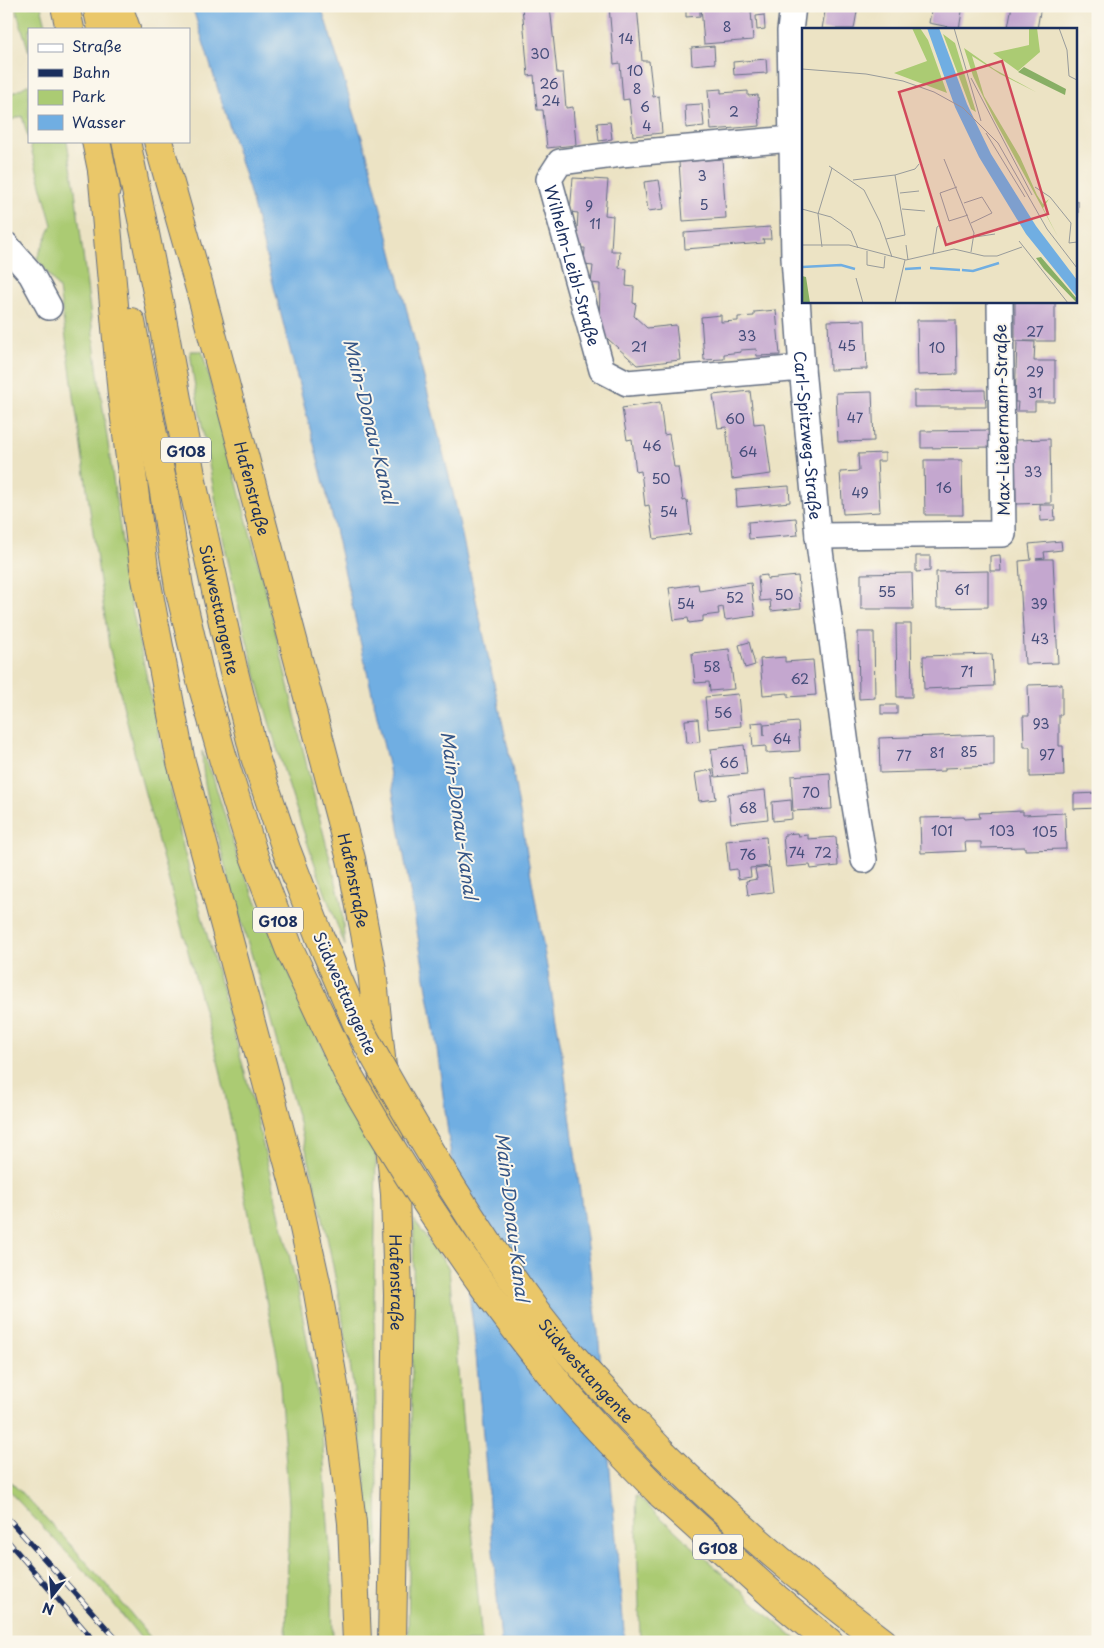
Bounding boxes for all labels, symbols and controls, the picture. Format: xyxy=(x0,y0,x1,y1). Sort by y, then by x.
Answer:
house number: 8 xyxy=(723,16,731,37)
legend xyxy=(28,28,190,142)
house number: 14 xyxy=(618,28,634,49)
inset map xyxy=(802,28,1076,302)
text: Straße xyxy=(72,34,122,57)
house number: 30 xyxy=(530,43,550,64)
text: Bahn xyxy=(72,60,110,83)
house number: 10 xyxy=(627,60,643,81)
house number: 26 xyxy=(539,73,559,94)
house number: 8 xyxy=(633,78,641,99)
text: Park xyxy=(72,84,106,107)
house number: 24 xyxy=(542,90,560,111)
house number: 6 xyxy=(640,96,650,117)
house number: 2 xyxy=(729,101,739,122)
text: Wasser xyxy=(72,110,125,133)
house number: 4 xyxy=(642,115,652,136)
house number: 3 xyxy=(697,165,707,186)
street label: Wilhelm-Leibl-Straße xyxy=(539,182,607,349)
house number: 5 xyxy=(699,194,709,215)
house number: 9 xyxy=(585,195,593,216)
house number: 11 xyxy=(589,213,601,234)
house number: 27 xyxy=(1026,321,1044,342)
street label: Max-Liebermann-Straße xyxy=(987,324,1015,516)
house number: 33 xyxy=(738,325,756,346)
house number: 45 xyxy=(838,335,856,356)
water label: Main-Donau-Kanal xyxy=(337,336,405,509)
house number: 21 xyxy=(631,336,647,357)
house number: 10 xyxy=(929,337,945,358)
street label: Carl-Spitzweg-Straße xyxy=(789,350,828,521)
house number: 29 xyxy=(1026,361,1044,382)
house number: 31 xyxy=(1028,382,1042,403)
house number: 47 xyxy=(847,407,864,428)
house number: 60 xyxy=(725,408,745,429)
house number: 46 xyxy=(642,435,662,456)
road number: G108 xyxy=(161,438,211,462)
street label: Hafenstraße xyxy=(229,438,277,538)
house number: 64 xyxy=(738,441,758,462)
house number: 33 xyxy=(1024,461,1042,482)
house number: 50 xyxy=(651,468,671,489)
house number: 16 xyxy=(936,477,952,498)
house number: 49 xyxy=(851,482,869,503)
house number: 54 xyxy=(660,501,678,522)
street label: Südwesttangente xyxy=(194,542,246,677)
house number: 61 xyxy=(954,579,970,600)
house number: 55 xyxy=(878,581,896,602)
house number: 50 xyxy=(774,584,794,605)
house number: 52 xyxy=(726,587,744,608)
house number: 54 xyxy=(677,593,695,614)
house number: 39 xyxy=(1030,593,1048,614)
house number: 43 xyxy=(1031,628,1049,649)
house number: 58 xyxy=(703,656,721,677)
house number: 71 xyxy=(960,661,974,682)
house number: 62 xyxy=(791,668,809,689)
house number: 56 xyxy=(714,702,733,723)
house number: 93 xyxy=(1032,713,1050,734)
house number: 64 xyxy=(772,728,792,749)
water label: Main-Donau-Kanal xyxy=(435,729,486,904)
house number: 85 xyxy=(960,741,978,762)
house number: 81 xyxy=(930,742,944,763)
house number: 97 xyxy=(1039,744,1055,765)
house number: 77 xyxy=(896,745,912,766)
house number: 66 xyxy=(719,752,739,773)
house number: 70 xyxy=(802,782,820,803)
house number: 68 xyxy=(739,797,757,818)
house number: 101 xyxy=(931,820,953,841)
house number: 103 xyxy=(989,820,1015,841)
house number: 105 xyxy=(1032,821,1058,842)
street label: Hafenstraße xyxy=(333,830,376,930)
house number: 74 xyxy=(789,842,805,863)
house number: 72 xyxy=(814,842,832,863)
house number: 76 xyxy=(740,844,757,865)
road number: G108 xyxy=(253,908,303,932)
street label: Südwesttangente xyxy=(308,928,384,1059)
water label: Main-Donau-Kanal xyxy=(489,1131,537,1306)
street label: Hafenstraße xyxy=(384,1234,410,1331)
street label: Südwesttangente xyxy=(533,1313,640,1428)
road number: G108 xyxy=(693,1534,743,1560)
north arrow xyxy=(28,1570,78,1620)
text: N xyxy=(40,1597,56,1621)

